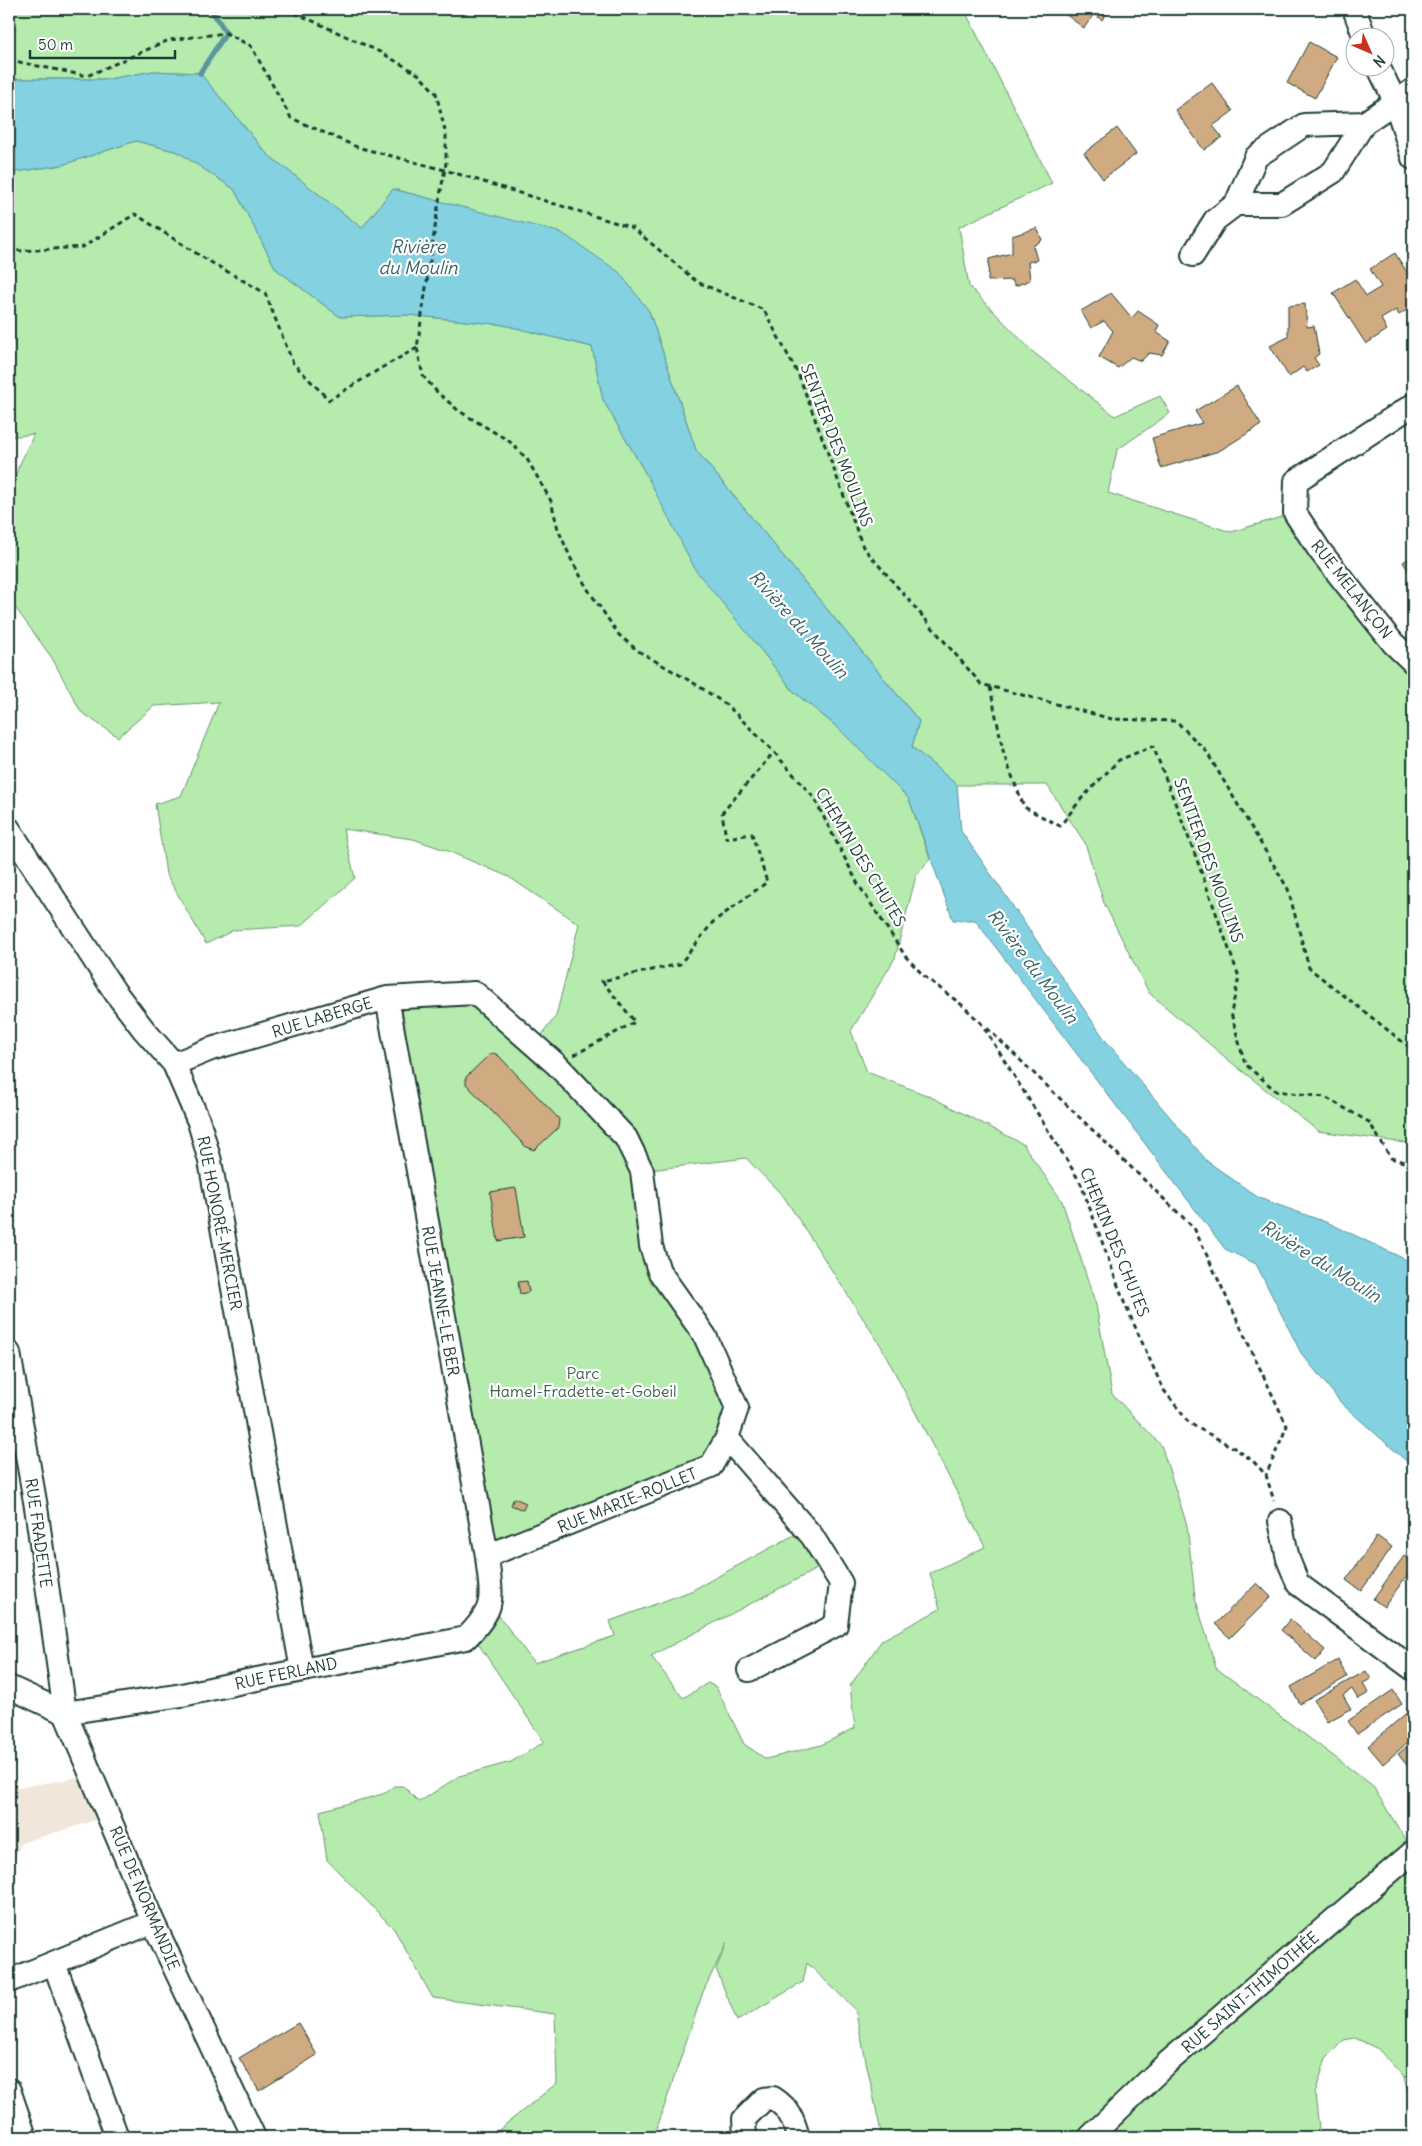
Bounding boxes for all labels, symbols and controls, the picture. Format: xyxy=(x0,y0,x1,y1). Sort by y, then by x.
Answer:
scale bar xyxy=(30,28,175,60)
north arrow xyxy=(1344,28,1394,78)
text: 50 m xyxy=(38,35,73,54)
text: N xyxy=(1369,51,1389,71)
water label: Rivière du Moulin xyxy=(379,235,458,279)
street label: SENTIER DES MOULINS xyxy=(797,360,877,530)
street label: RUE MELANÇON xyxy=(1307,536,1397,642)
water label: Rivière du Moulin xyxy=(744,565,854,683)
street label: SENTIER DES MOULINS xyxy=(1170,775,1248,945)
street label: CHEMIN DES CHUTES xyxy=(812,784,911,930)
water label: Rivière du Moulin xyxy=(982,904,1084,1028)
street label: RUE LABERGE xyxy=(269,992,375,1042)
street label: RUE HONORÉ-MERCIER xyxy=(193,1134,247,1312)
street label: CHEMIN DES CHUTES xyxy=(1076,1165,1154,1319)
water label: Rivière du Moulin xyxy=(1257,1215,1386,1308)
street label: RUE JEANNE-LE BER xyxy=(418,1224,464,1378)
park label: Parc Hamel-Fradette-et-Gobeil xyxy=(489,1363,677,1401)
street label: RUE MARIE-ROLLET xyxy=(555,1463,699,1537)
street label: RUE FRADETTE xyxy=(21,1477,57,1589)
street label: RUE FERLAND xyxy=(233,1652,339,1694)
street label: RUE DE NORMANDIE xyxy=(106,1823,184,1973)
street label: RUE SAINT-THIMOTHÉE xyxy=(1177,1927,1323,2057)

